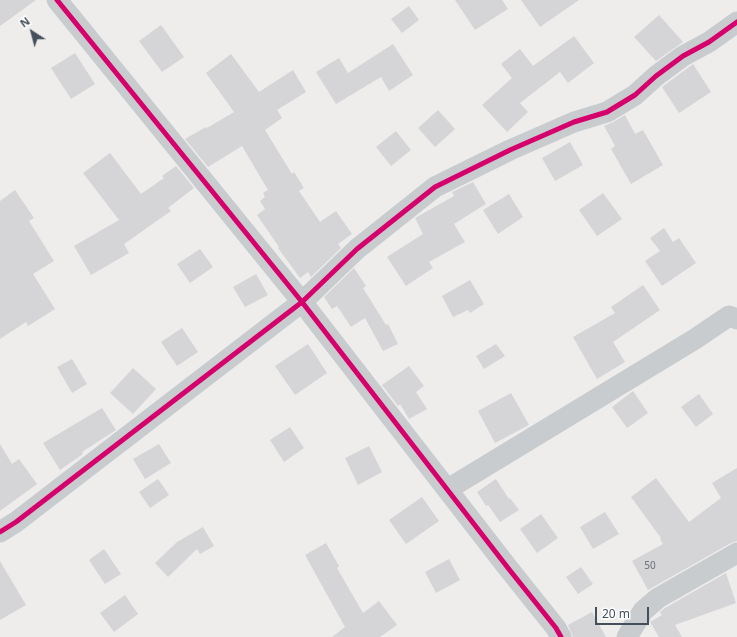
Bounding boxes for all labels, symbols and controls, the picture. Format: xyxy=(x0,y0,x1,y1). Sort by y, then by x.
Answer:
north arrow xyxy=(12,12,52,52)
text: N xyxy=(17,13,33,31)
house number: 50 xyxy=(644,560,656,572)
scale bar xyxy=(597,599,651,625)
text: 20 m xyxy=(602,605,630,622)

